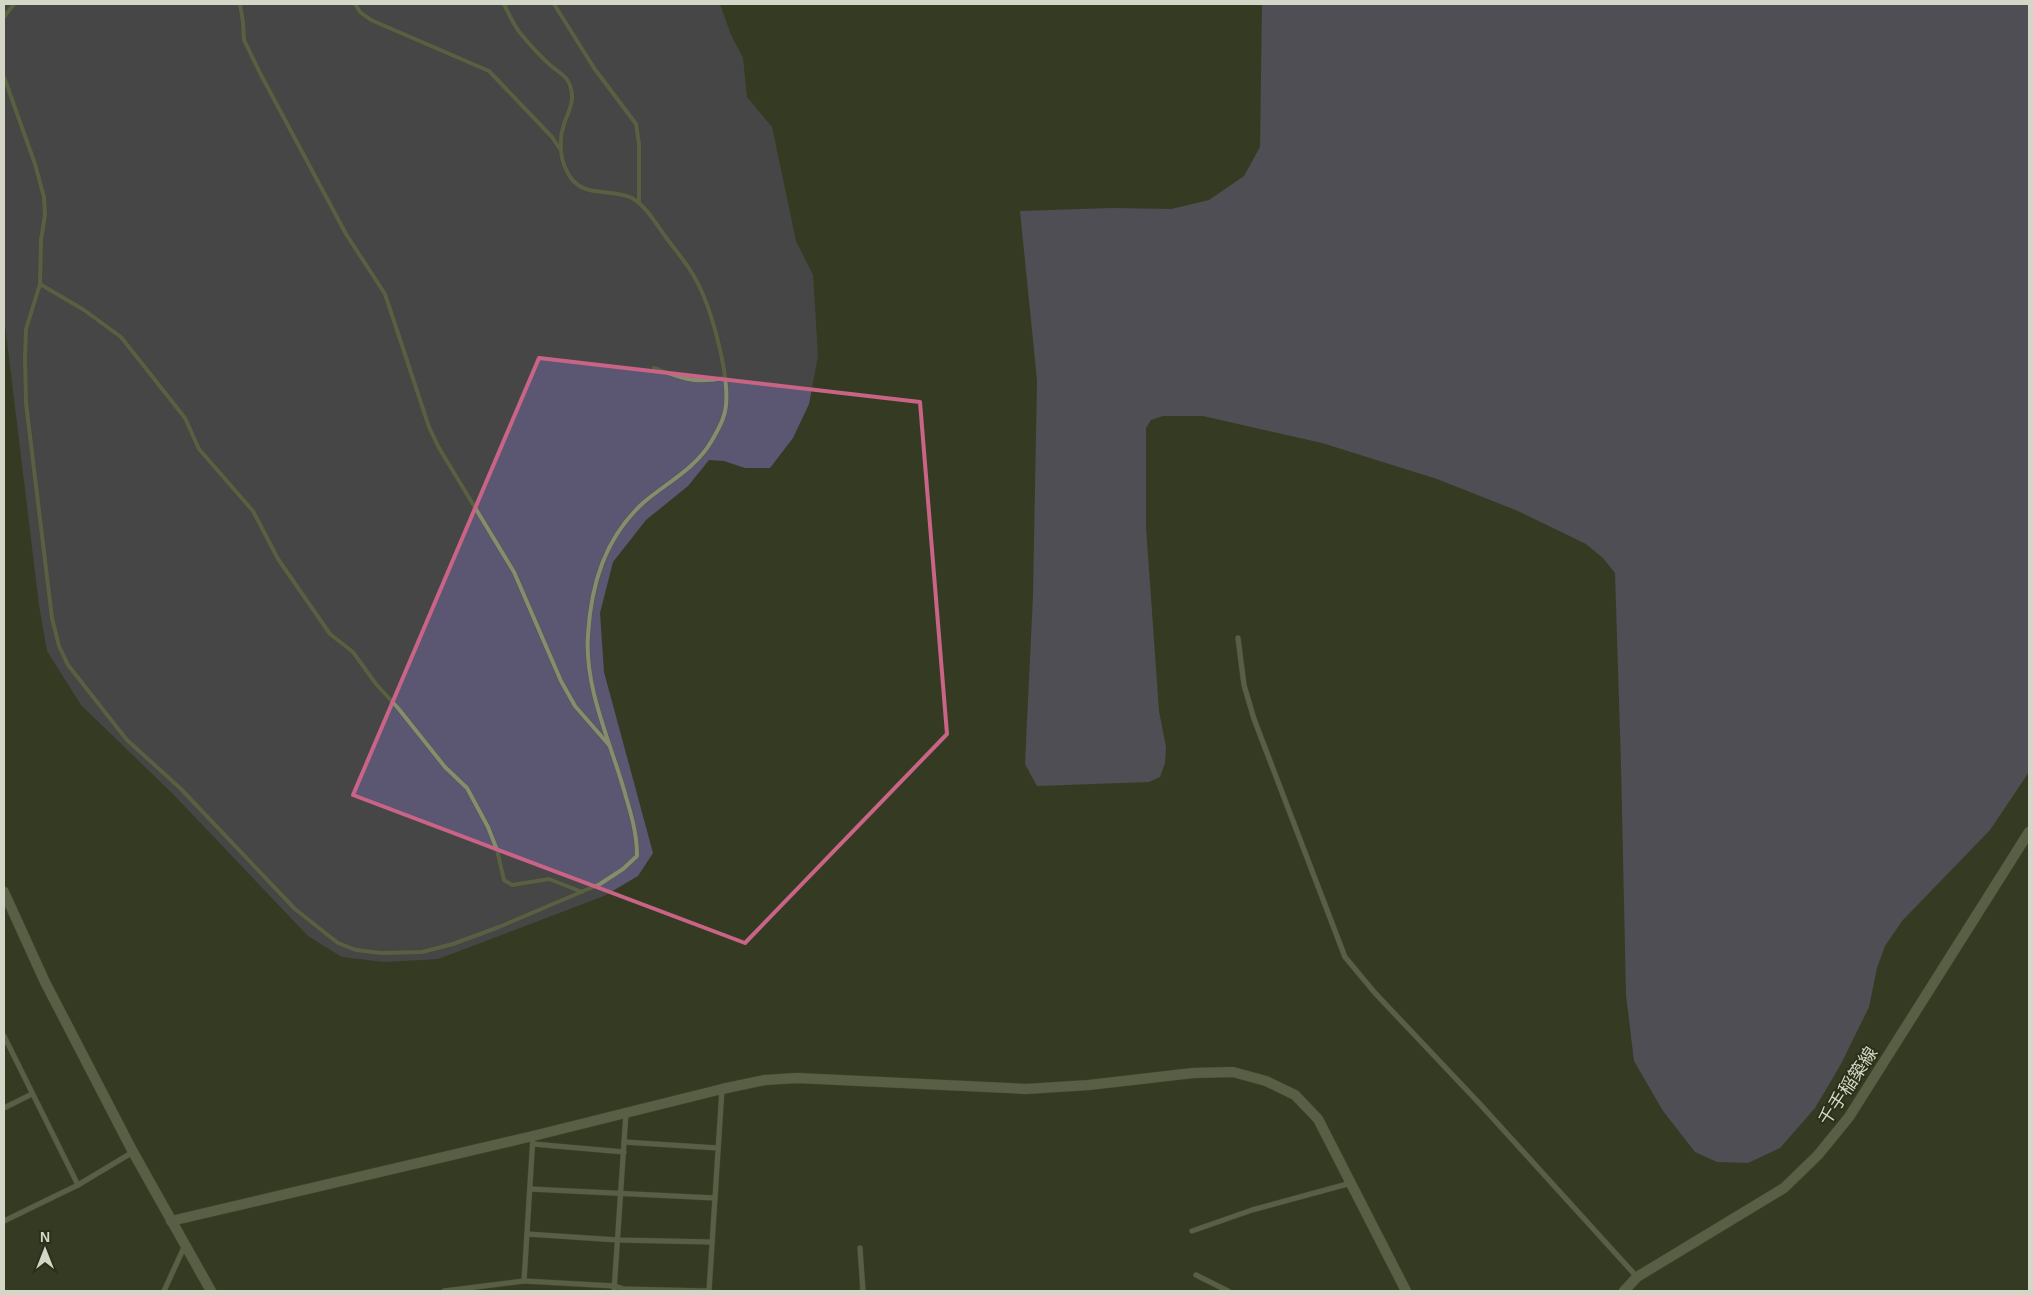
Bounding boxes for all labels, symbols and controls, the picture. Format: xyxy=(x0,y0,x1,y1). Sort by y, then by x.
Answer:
street label: 千手稲築線 xyxy=(1815,1043,1881,1129)
north arrow xyxy=(20,1225,70,1275)
text: N xyxy=(40,1229,50,1245)

